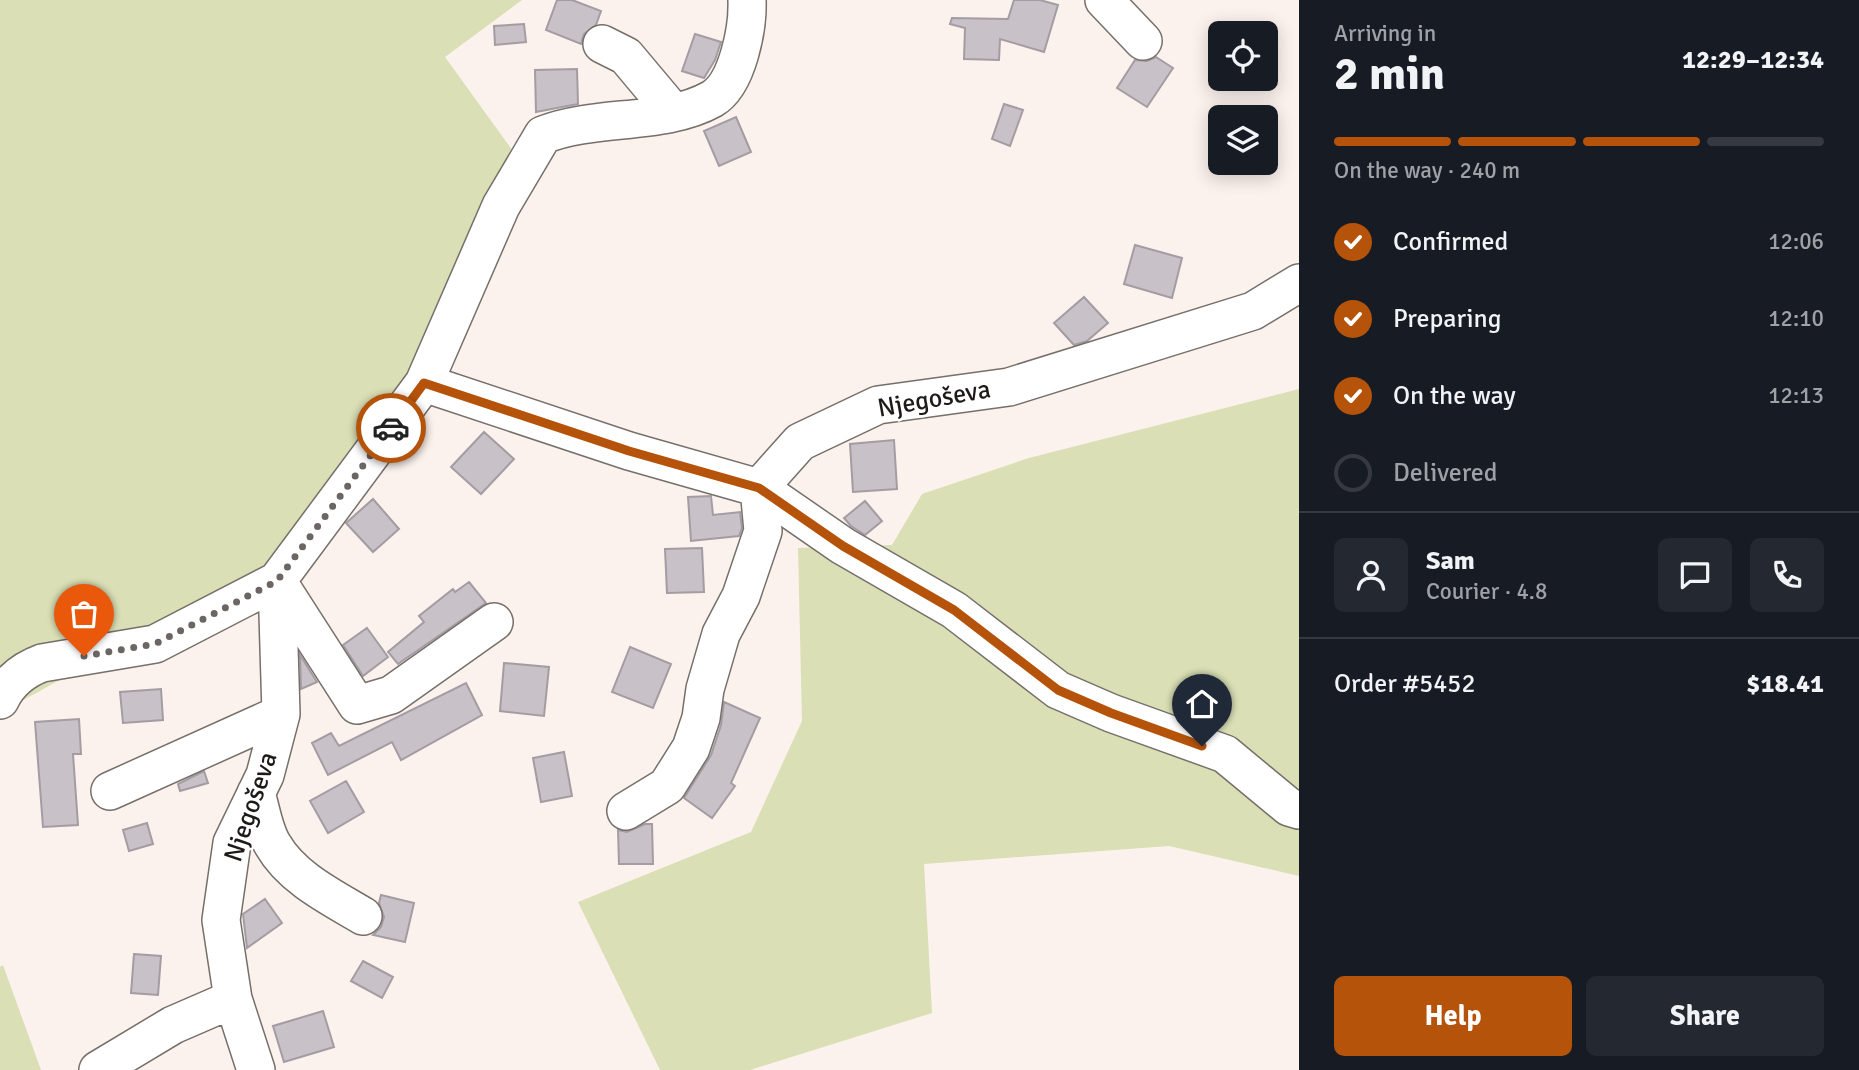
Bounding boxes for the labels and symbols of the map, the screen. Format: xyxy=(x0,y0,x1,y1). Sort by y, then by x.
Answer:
street label: Njegoševa xyxy=(875,373,993,425)
courier xyxy=(356,393,426,463)
pin xyxy=(54,584,114,656)
pin xyxy=(1172,674,1232,746)
street label: Njegoševa xyxy=(217,748,285,866)

